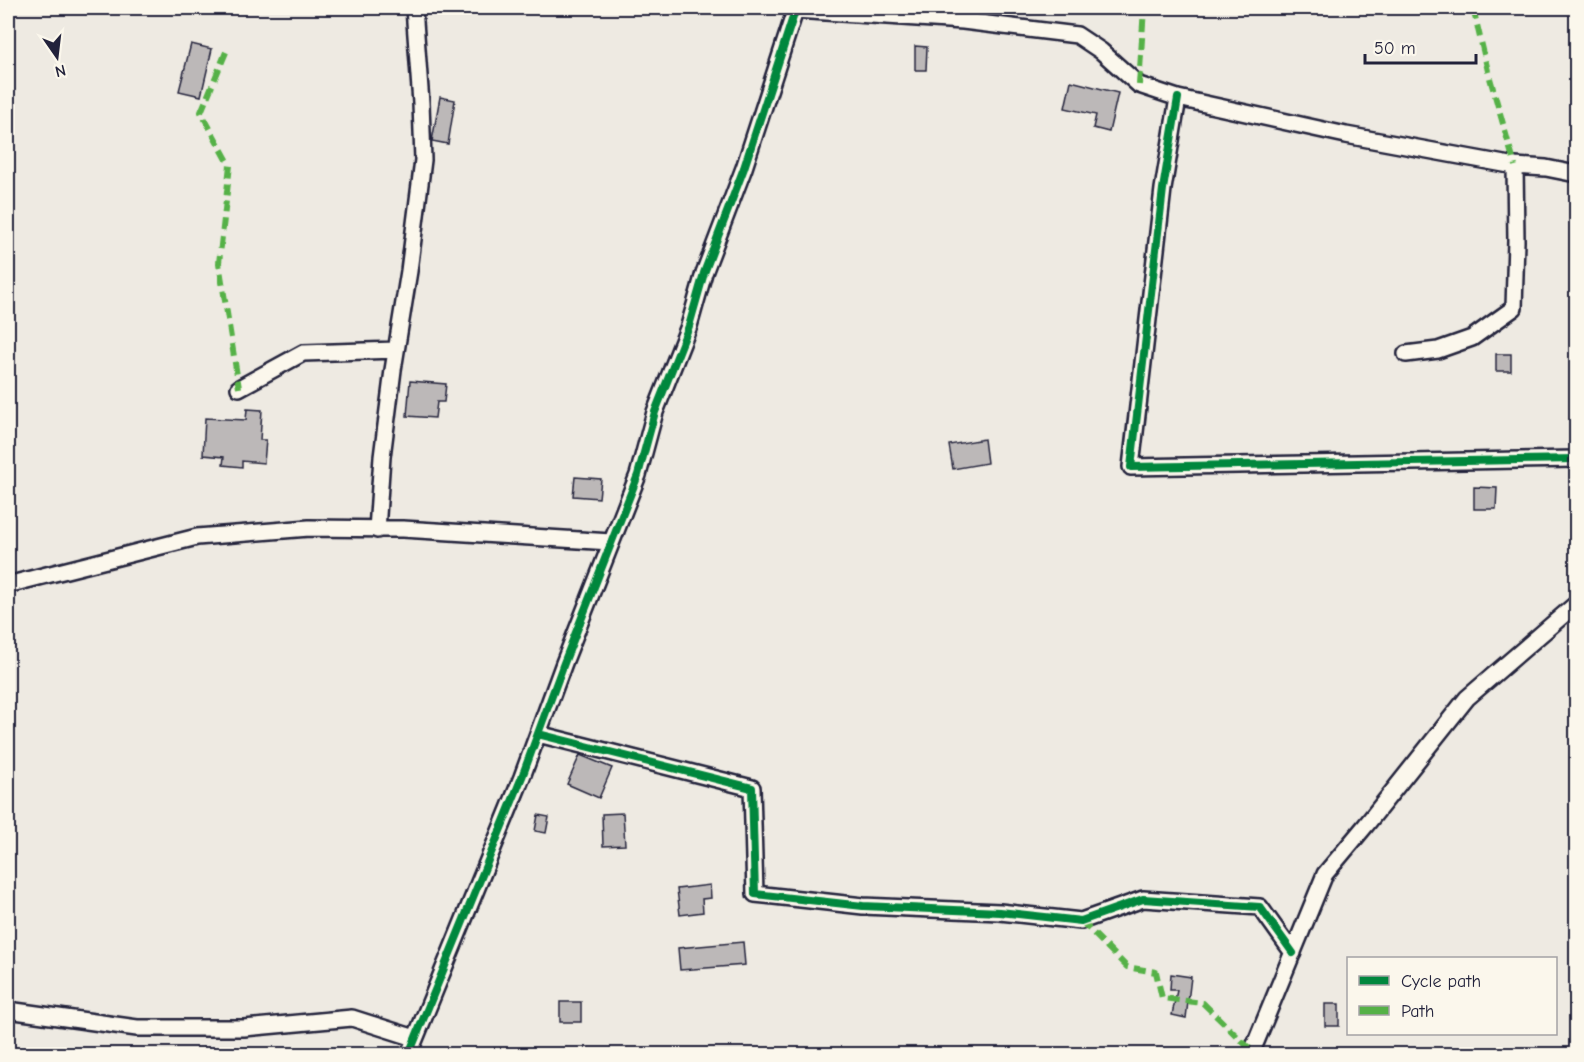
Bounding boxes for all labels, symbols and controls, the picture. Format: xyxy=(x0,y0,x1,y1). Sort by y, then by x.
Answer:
north arrow xyxy=(27,27,87,87)
scale bar xyxy=(1365,27,1476,65)
text: 50 m xyxy=(1374,38,1416,59)
text: N xyxy=(53,61,68,81)
legend xyxy=(1347,957,1557,1035)
text: Cycle path xyxy=(1401,971,1481,992)
text: Path xyxy=(1401,1001,1434,1022)

